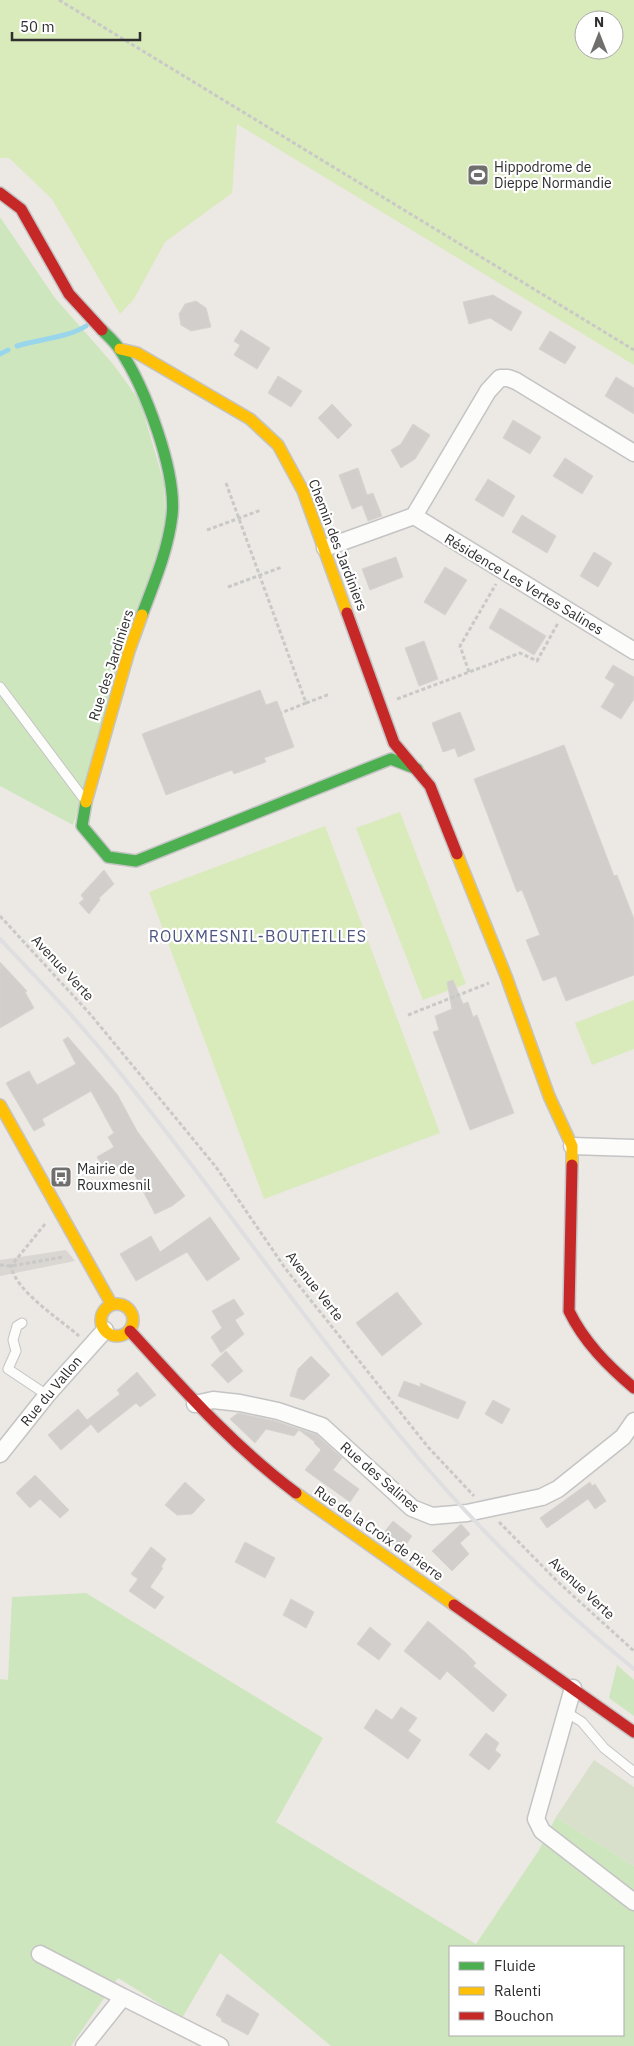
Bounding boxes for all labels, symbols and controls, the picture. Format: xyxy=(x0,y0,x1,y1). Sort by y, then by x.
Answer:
scale bar xyxy=(12,10,140,42)
north arrow xyxy=(574,10,624,60)
text: N xyxy=(594,13,604,31)
text: 50 m xyxy=(20,17,55,36)
place label: Hippodrome de Dieppe Normandie xyxy=(494,158,612,192)
sports icon: Hippodrome de Dieppe Normandie xyxy=(466,163,490,187)
street label: Chemin des Jardiniers xyxy=(305,477,371,614)
street label: Résidence Les Vertes Salines xyxy=(441,529,607,639)
street label: Rue des Jardiniers xyxy=(84,607,138,723)
district label: ROUXMESNIL-BOUTEILLES xyxy=(149,926,367,946)
street label: Avenue Verte xyxy=(28,931,98,1005)
place label: Mairie de Rouxmesnil xyxy=(77,1160,151,1194)
bus stop icon: Mairie de Rouxmesnil xyxy=(49,1165,73,1189)
street label: Avenue Verte xyxy=(282,1248,348,1325)
street label: Rue du Vallon xyxy=(16,1352,86,1430)
street label: Rue des Salines xyxy=(337,1438,423,1516)
street label: Rue de la Croix de Pierre xyxy=(311,1482,447,1585)
street label: Avenue Verte xyxy=(545,1553,619,1623)
legend xyxy=(449,1946,624,2036)
text: Fluide xyxy=(494,1956,536,1975)
text: Ralenti xyxy=(494,1981,541,2000)
text: Bouchon xyxy=(494,2006,554,2025)

